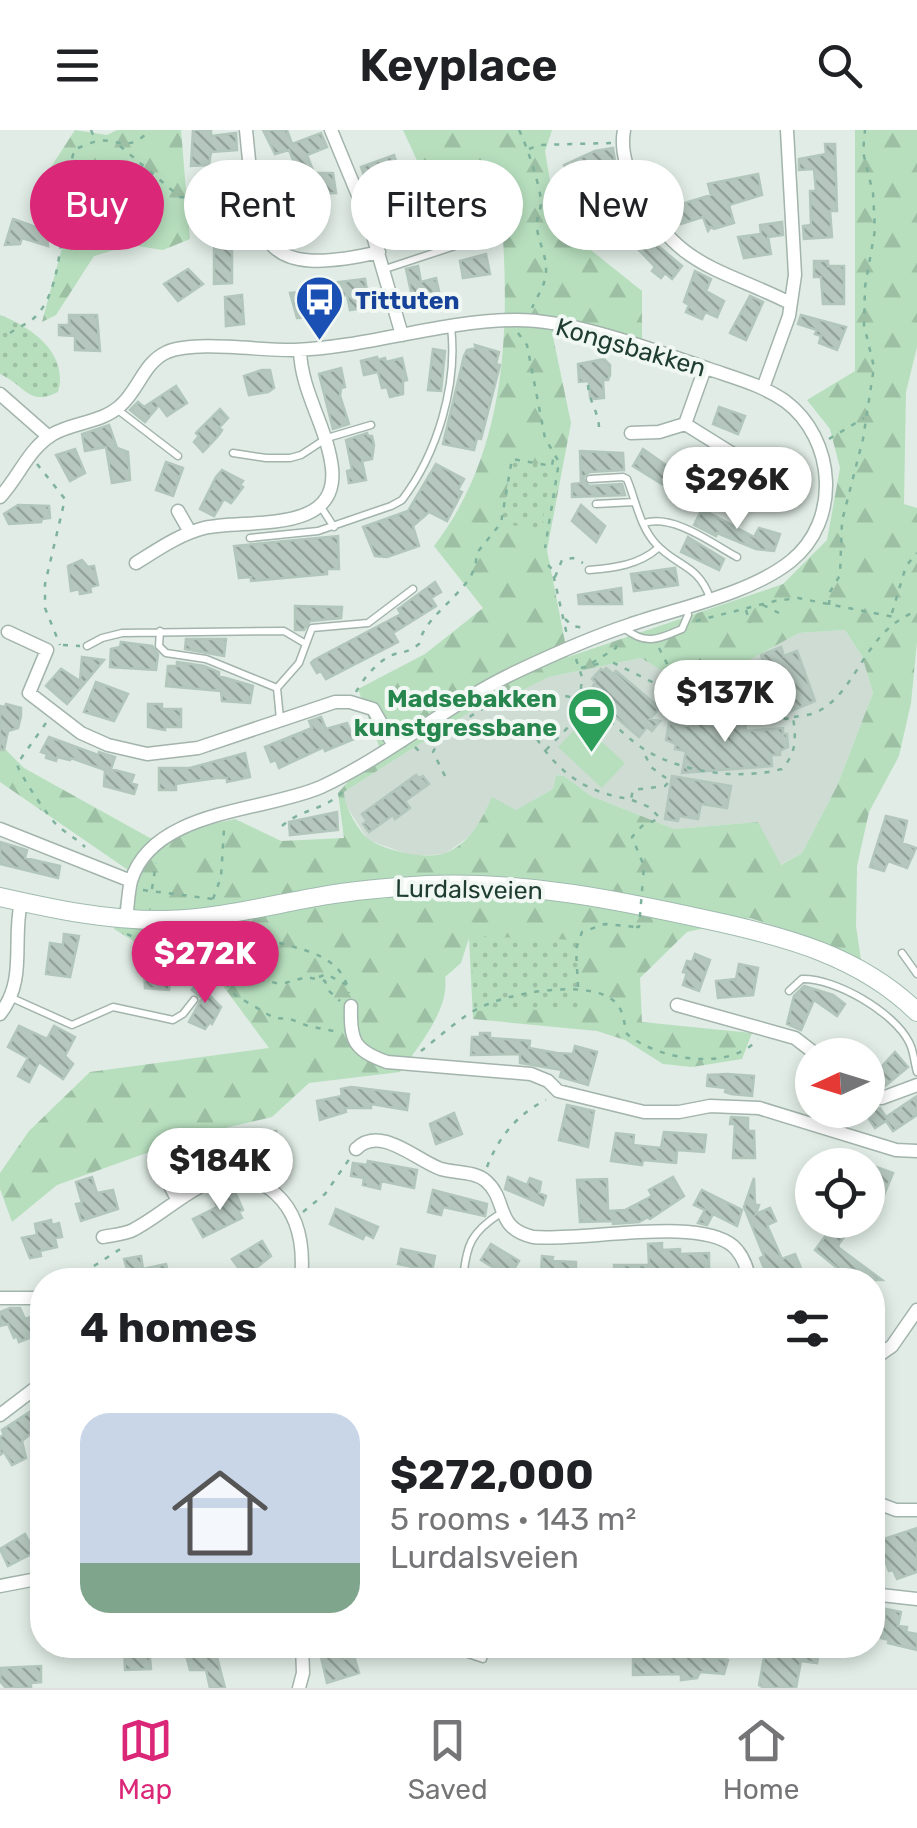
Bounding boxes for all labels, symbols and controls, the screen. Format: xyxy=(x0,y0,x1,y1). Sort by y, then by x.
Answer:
icon: menu xyxy=(50,38,105,93)
icon: search xyxy=(812,38,867,93)
text: Keyplace xyxy=(359,39,558,92)
chip: Buy xyxy=(30,160,164,250)
chip: Rent xyxy=(184,160,331,250)
chip: Filters xyxy=(351,160,523,250)
chip: New xyxy=(543,160,684,250)
bus stop icon: Tittuten xyxy=(294,274,346,342)
place label: Tittuten xyxy=(355,286,460,315)
street label: Kongsbakken xyxy=(553,312,709,383)
pin: $296K xyxy=(667,447,807,532)
text: $296K xyxy=(685,460,789,498)
pin: $137K xyxy=(655,660,795,745)
text: $137K xyxy=(676,673,774,711)
place label: Madsebakken kunstgressbane xyxy=(354,684,557,742)
sports icon: Madsebakken kunstgressbane xyxy=(566,686,618,754)
street label: Lurdalsveien xyxy=(395,874,543,905)
pin: $272K xyxy=(135,921,275,1006)
text: $272K xyxy=(154,934,256,972)
north arrow xyxy=(795,1038,885,1128)
map controls xyxy=(795,1038,885,1238)
pin: $184K xyxy=(150,1128,290,1213)
text: $184K xyxy=(169,1141,271,1179)
button: locate xyxy=(795,1148,885,1238)
icon: filters xyxy=(780,1301,835,1356)
text: 4 homes xyxy=(80,1303,257,1353)
text: $272,000 xyxy=(390,1450,594,1500)
icon: home xyxy=(160,1453,280,1573)
text: 5 rooms · 143 m² xyxy=(390,1500,636,1538)
text: Lurdalsveien xyxy=(390,1538,579,1576)
tab: Map xyxy=(118,1713,173,1806)
tab: Saved xyxy=(408,1713,488,1806)
tab: Home xyxy=(723,1713,799,1806)

